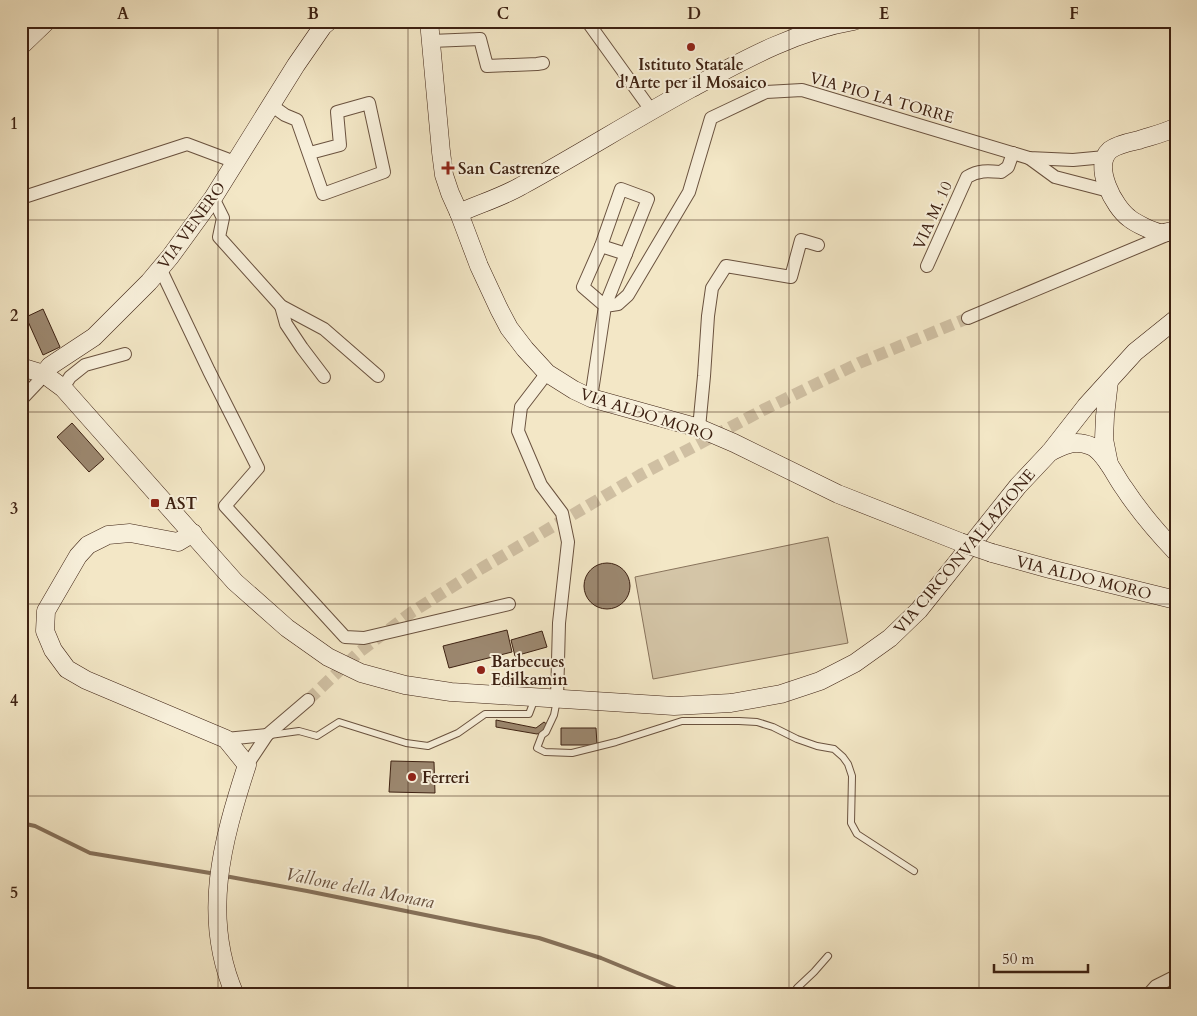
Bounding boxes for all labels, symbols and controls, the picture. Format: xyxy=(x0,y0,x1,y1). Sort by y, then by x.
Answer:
text: A xyxy=(117,3,129,25)
text: B xyxy=(307,3,319,25)
text: C xyxy=(497,3,509,25)
text: D xyxy=(687,3,701,25)
text: E xyxy=(879,3,889,25)
text: F xyxy=(1069,3,1079,25)
marker: Istituto Statale d'Arte per il Mosaico xyxy=(685,41,697,53)
place label: Istituto Statale d'Arte per il Mosaico xyxy=(615,54,767,94)
street label: VIA PIO LA TORRE xyxy=(807,67,956,129)
text: 1 xyxy=(10,113,18,135)
place label: San Castrenze xyxy=(458,158,560,180)
marker: San Castrenze xyxy=(442,162,454,174)
street label: VIA VENERO xyxy=(153,177,231,274)
street label: VIA M. 10 xyxy=(908,178,958,253)
text: 2 xyxy=(10,305,18,327)
street label: VIA ALDO MORO xyxy=(577,383,716,447)
street label: VIA CIRCONVALLAZIONE xyxy=(889,464,1041,639)
place label: AST xyxy=(165,493,198,515)
marker: AST xyxy=(149,497,161,509)
text: 3 xyxy=(10,498,18,520)
street label: VIA ALDO MORO xyxy=(1014,550,1154,605)
place label: Barbecues Edilkamin xyxy=(491,651,568,691)
marker: Barbecues Edilkamin xyxy=(475,664,487,676)
text: 4 xyxy=(10,690,18,712)
place label: Ferreri xyxy=(422,767,469,789)
marker: Ferreri xyxy=(406,771,418,783)
water label: Vallone della Monara xyxy=(283,862,436,915)
text: 5 xyxy=(10,882,18,904)
scale bar xyxy=(994,941,1088,973)
text: 50 m xyxy=(1002,949,1034,969)

